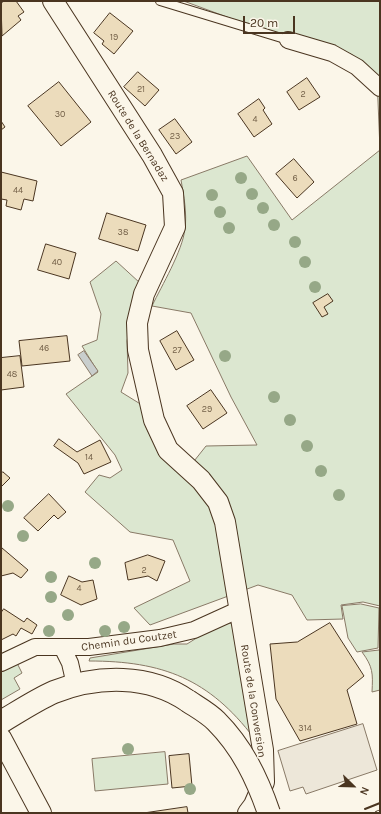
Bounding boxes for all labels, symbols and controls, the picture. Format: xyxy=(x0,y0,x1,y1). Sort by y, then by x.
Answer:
scale bar xyxy=(245,8,297,34)
text: 20 m xyxy=(250,16,278,30)
house number: 19 xyxy=(110,32,118,42)
house number: 21 xyxy=(137,84,145,94)
street label: Route de la Bernadaz xyxy=(105,88,171,184)
house number: 2 xyxy=(300,89,306,99)
house number: 30 xyxy=(55,109,65,119)
house number: 4 xyxy=(252,114,258,124)
house number: 23 xyxy=(170,131,180,141)
house number: 6 xyxy=(292,173,298,183)
house number: 44 xyxy=(13,185,23,195)
house number: 38 xyxy=(118,227,128,237)
house number: 40 xyxy=(52,257,62,267)
house number: 46 xyxy=(39,343,49,353)
house number: 27 xyxy=(172,345,182,355)
house number: 48 xyxy=(7,369,17,379)
house number: 29 xyxy=(202,404,212,414)
house number: 14 xyxy=(85,452,93,462)
house number: 2 xyxy=(141,565,147,575)
house number: 4 xyxy=(76,583,82,593)
street label: Chemin du Coutzet xyxy=(80,628,178,654)
street label: Route de la Conversion xyxy=(238,643,268,759)
house number: 314 xyxy=(298,723,312,733)
north arrow xyxy=(333,766,373,806)
text: N xyxy=(357,785,372,797)

